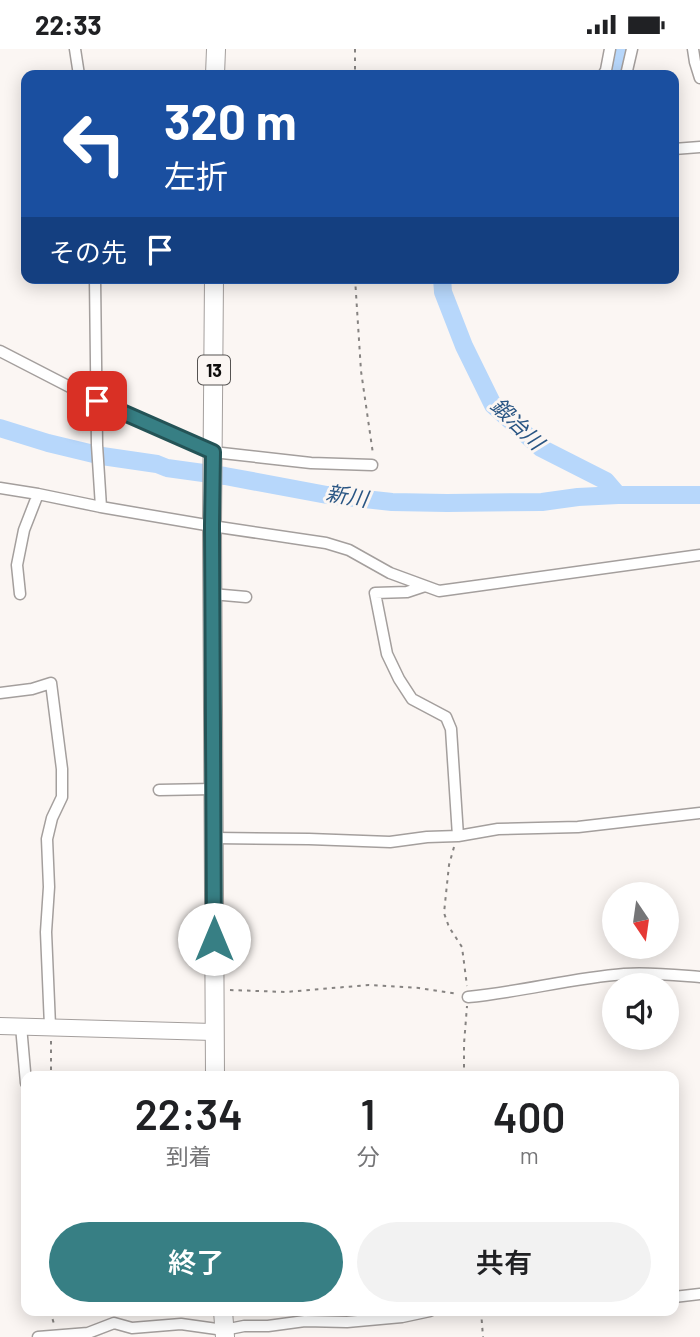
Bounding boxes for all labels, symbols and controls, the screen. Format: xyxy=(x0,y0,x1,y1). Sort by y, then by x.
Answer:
text: 22:33 xyxy=(35,9,102,40)
text: 320 m xyxy=(164,91,297,150)
icon: left xyxy=(49,98,140,189)
text: 左折 xyxy=(164,156,228,194)
icon: arrive xyxy=(141,231,179,269)
text: その先 xyxy=(49,236,127,267)
road number: 13 xyxy=(198,355,230,384)
pin xyxy=(67,371,127,431)
icon: arrive xyxy=(78,382,116,420)
water label: 鍛冶川 xyxy=(487,392,551,455)
water label: 新川 xyxy=(324,479,372,511)
north arrow xyxy=(602,882,679,959)
map controls xyxy=(602,882,679,1050)
position arrow xyxy=(177,902,251,976)
button: sound xyxy=(602,973,679,1050)
text: 22:34 xyxy=(135,1088,243,1138)
text: 1 xyxy=(360,1088,375,1138)
text: 400 xyxy=(493,1091,565,1141)
text: m xyxy=(520,1141,539,1169)
text: 到着 xyxy=(166,1142,212,1170)
text: 分 xyxy=(356,1142,379,1170)
button: 終了 xyxy=(49,1222,343,1302)
button: 共有 xyxy=(357,1222,651,1302)

